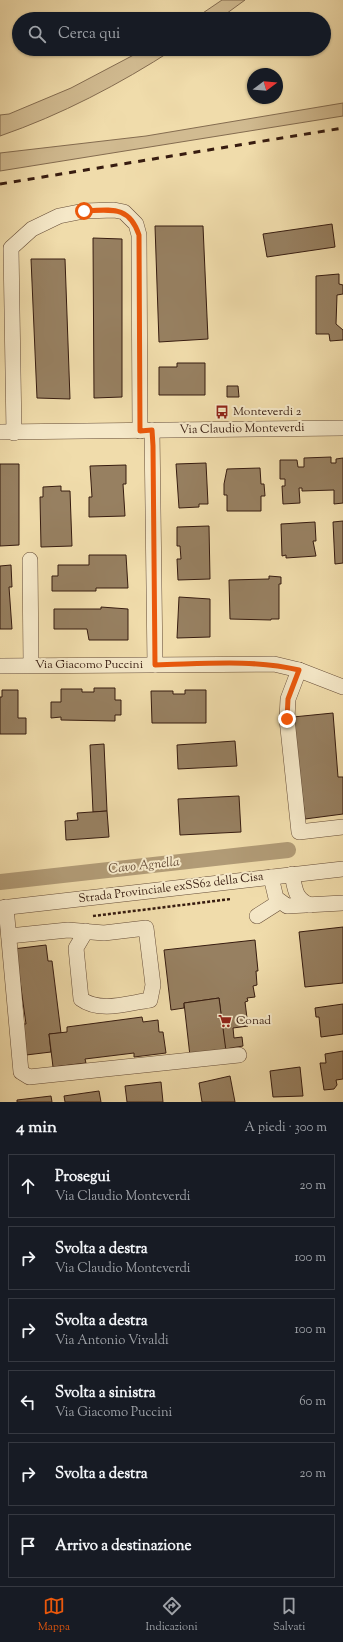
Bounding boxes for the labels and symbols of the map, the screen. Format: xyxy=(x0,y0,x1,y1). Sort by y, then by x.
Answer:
north arrow xyxy=(247,68,283,104)
route start xyxy=(75,202,93,220)
place label: Monteverdi 2 xyxy=(233,403,302,421)
bus stop icon: Monteverdi 2 xyxy=(214,404,230,420)
street label: Via Claudio Monteverdi xyxy=(179,419,305,439)
street label: Via Giacomo Puccini xyxy=(35,656,144,674)
route end xyxy=(278,710,296,728)
water label: Cavo Agnella xyxy=(107,853,181,879)
street label: Strada Provinciale exSS62 della Cisa xyxy=(78,868,265,908)
place label: Conad xyxy=(236,1012,271,1030)
supermarket icon: Conad xyxy=(217,1013,233,1029)

